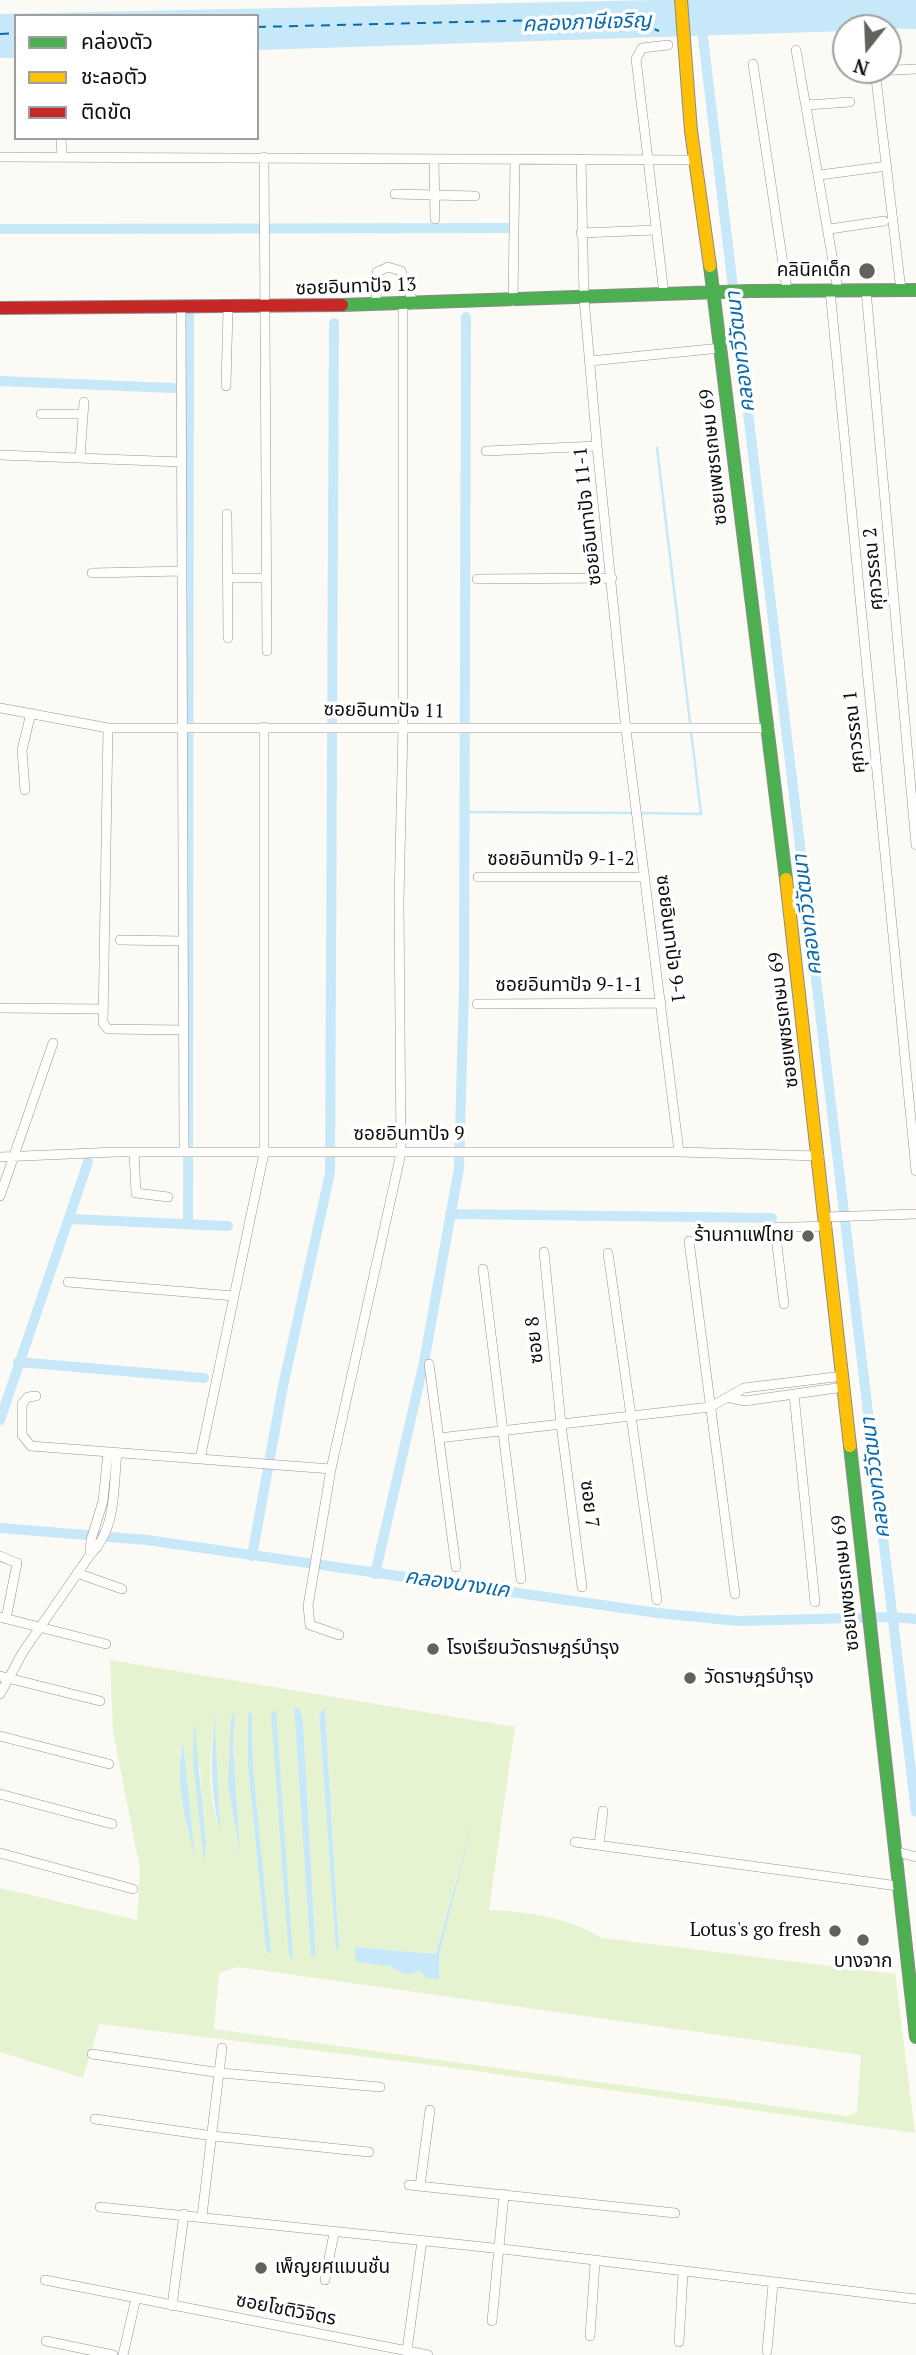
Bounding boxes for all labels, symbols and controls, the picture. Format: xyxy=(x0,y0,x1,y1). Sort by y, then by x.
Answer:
water label: คลองภาษีเจริญ xyxy=(522,8,652,38)
legend xyxy=(14,14,259,140)
north arrow xyxy=(832,14,902,84)
text: คล่องตัว xyxy=(81,27,153,55)
text: N xyxy=(850,53,872,82)
text: ชะลอตัว xyxy=(81,62,147,90)
text: ติดขัด xyxy=(81,97,132,125)
place label: คลินิคเด็ก xyxy=(777,260,851,282)
marker: คลินิคเด็ก xyxy=(857,261,877,281)
street label: ซอยอินทาปัจ 13 xyxy=(295,273,417,301)
water label: คลองทวีวัฒนา xyxy=(721,290,761,414)
street label: ซอยเพชรเกษม 69 xyxy=(696,388,732,526)
street label: ซอยอินทาปัจ 11-1 xyxy=(569,446,607,586)
street label: ศุภวรรณ 2 xyxy=(859,527,889,611)
street label: ศุภวรรณ 1 xyxy=(839,689,871,775)
street label: ซอยอินทาปัจ 11 xyxy=(323,699,445,723)
street label: ซอยอินทาปัจ 9-1-2 xyxy=(487,849,635,871)
water label: คลองทวีวัฒนา xyxy=(788,853,828,977)
street label: ซอยอินทาปัจ 9-1 xyxy=(651,874,689,1004)
street label: ซอยเพชรเกษม 69 xyxy=(764,951,804,1089)
street label: ซอยอินทาปัจ 9-1-1 xyxy=(495,975,643,997)
street label: ซอยอินทาปัจ 9 xyxy=(354,1124,464,1146)
place label: ร้านกาแฟไทย xyxy=(694,1225,794,1247)
marker: ร้านกาแฟไทย xyxy=(800,1228,816,1244)
street label: ซอย 8 xyxy=(521,1315,549,1365)
water label: คลองทวีวัฒนา xyxy=(856,1416,896,1540)
street label: ซอย 7 xyxy=(575,1479,603,1529)
street label: ซอยเพชรเกษม 69 xyxy=(828,1514,864,1652)
water label: คลองบางแค xyxy=(403,1564,511,1604)
place label: โรงเรียนวัดราษฎร์บำรุง xyxy=(447,1638,619,1660)
marker: โรงเรียนวัดราษฎร์บำรุง xyxy=(425,1641,441,1657)
place label: วัดราษฎร์บำรุง xyxy=(704,1667,814,1689)
marker: วัดราษฎร์บำรุง xyxy=(682,1670,698,1686)
place label: Lotus's go fresh xyxy=(690,1920,821,1942)
marker: Lotus's go fresh xyxy=(827,1923,843,1939)
marker: บางจาก xyxy=(855,1932,871,1948)
place label: บางจาก xyxy=(834,1951,892,1973)
place label: เพ็ญยศแมนชั่น xyxy=(275,2257,390,2279)
marker: เพ็ญยศแมนชั่น xyxy=(253,2260,269,2276)
street label: ซอยโชติวิจิตร xyxy=(234,2289,338,2331)

